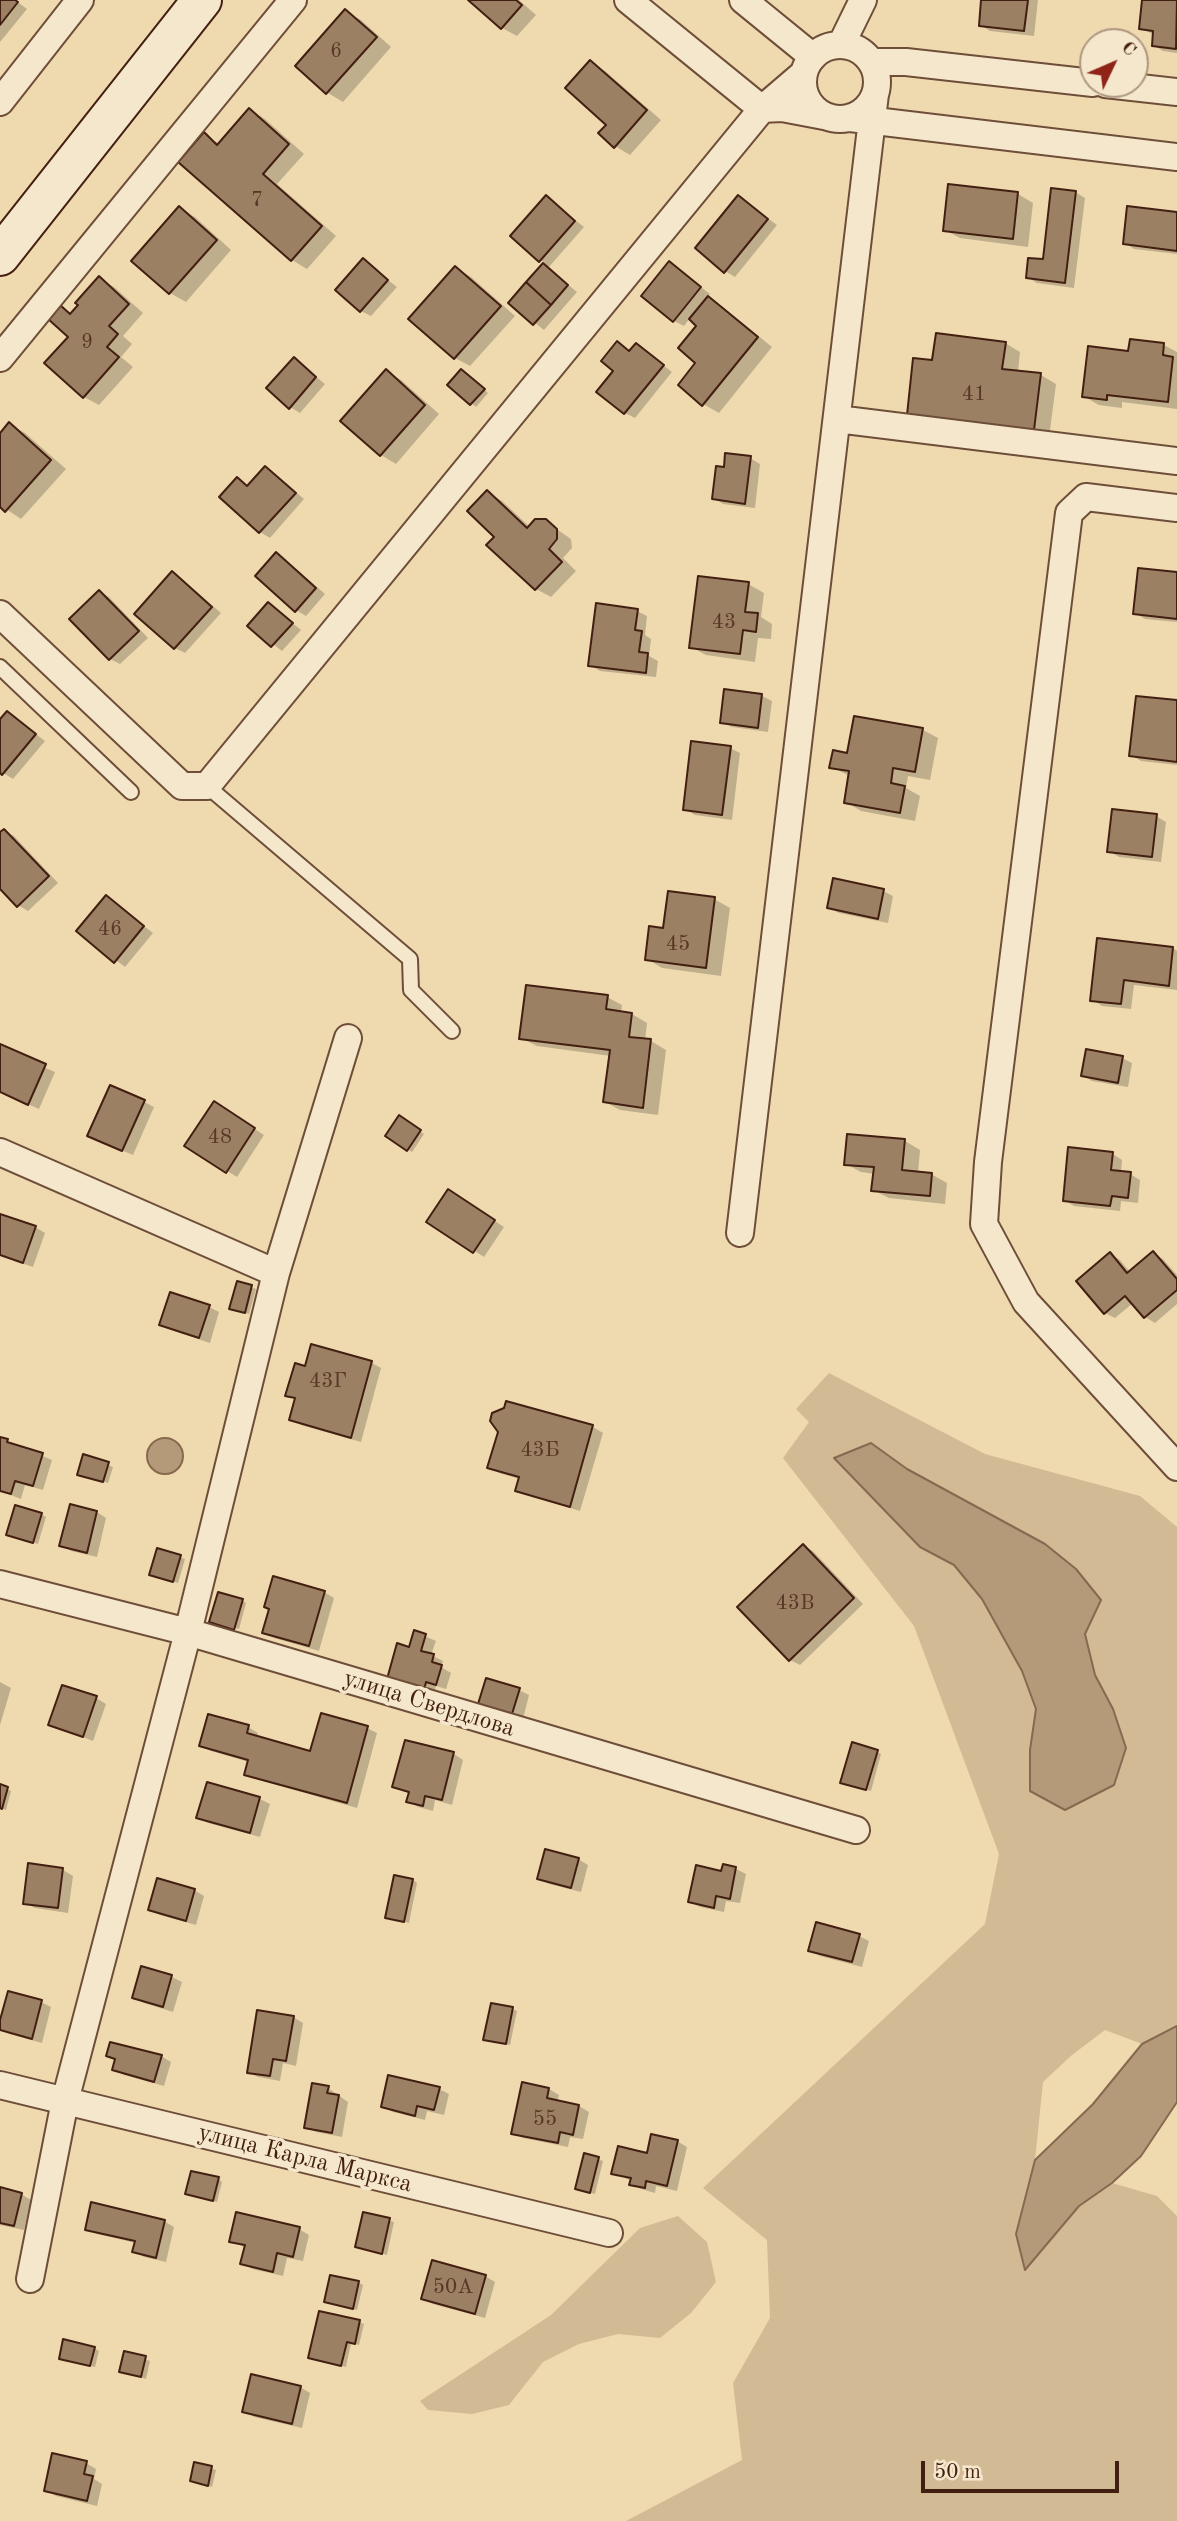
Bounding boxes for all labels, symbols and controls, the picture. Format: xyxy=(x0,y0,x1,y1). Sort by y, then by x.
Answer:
north arrow xyxy=(1079,28,1149,98)
house number: 6 xyxy=(330,38,342,64)
text: С xyxy=(1117,38,1139,61)
house number: 7 xyxy=(251,187,263,213)
house number: 9 xyxy=(81,329,93,355)
house number: 41 xyxy=(962,381,986,407)
house number: 43 xyxy=(712,609,736,635)
house number: 46 xyxy=(98,916,122,942)
house number: 45 xyxy=(666,931,690,957)
house number: 48 xyxy=(208,1124,232,1150)
house number: 43Г xyxy=(309,1368,347,1394)
house number: 43Б xyxy=(520,1437,560,1463)
house number: 43В xyxy=(776,1590,814,1616)
street label: улица Свердлова xyxy=(340,1664,518,1744)
house number: 55 xyxy=(533,2106,557,2132)
street label: улица Карла Маркса xyxy=(195,2118,415,2200)
house number: 50А xyxy=(433,2274,473,2300)
scale bar xyxy=(925,2448,1123,2492)
text: 50 m xyxy=(934,2462,981,2483)

